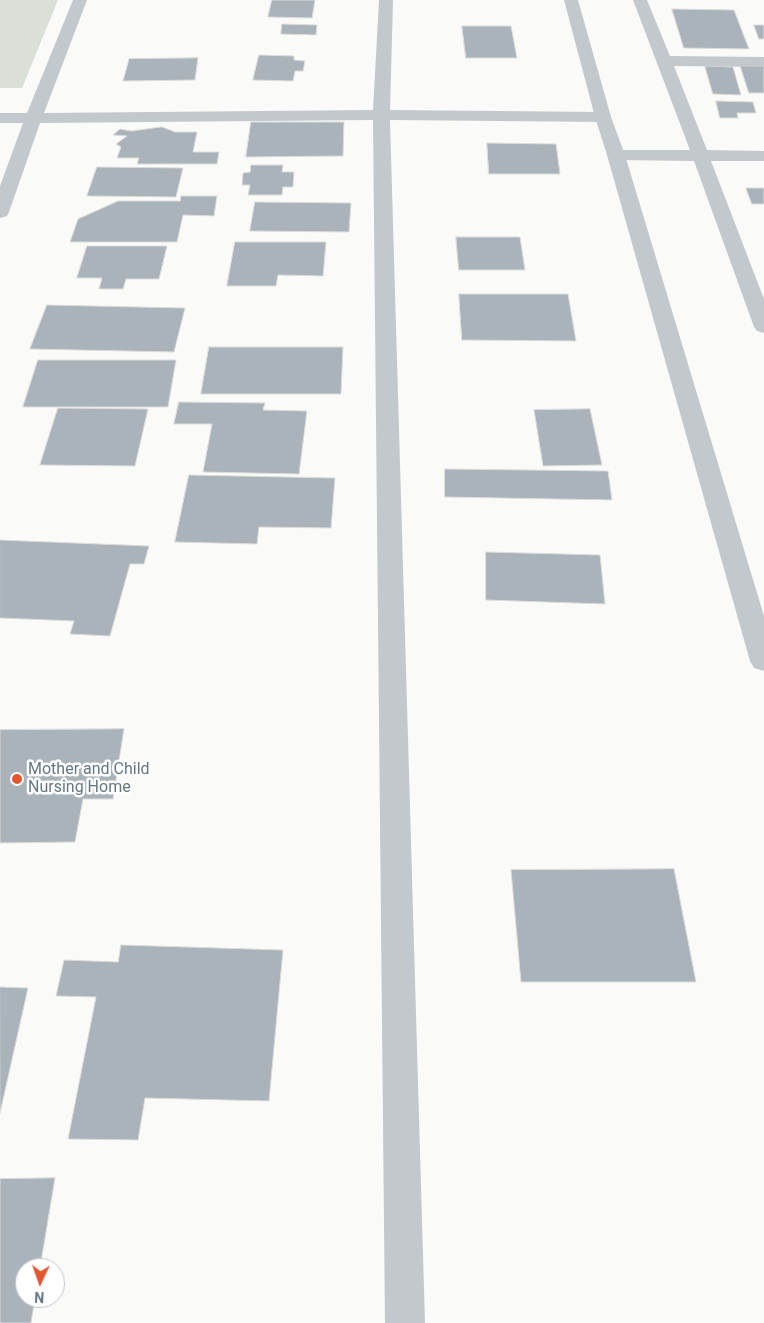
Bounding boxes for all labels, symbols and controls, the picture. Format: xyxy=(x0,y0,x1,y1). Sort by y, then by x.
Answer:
place label: Mother and Child Nursing Home xyxy=(28,760,150,798)
marker: Mother and Child Nursing Home xyxy=(10,772,24,786)
north arrow xyxy=(15,1258,65,1308)
text: N xyxy=(34,1289,45,1305)

